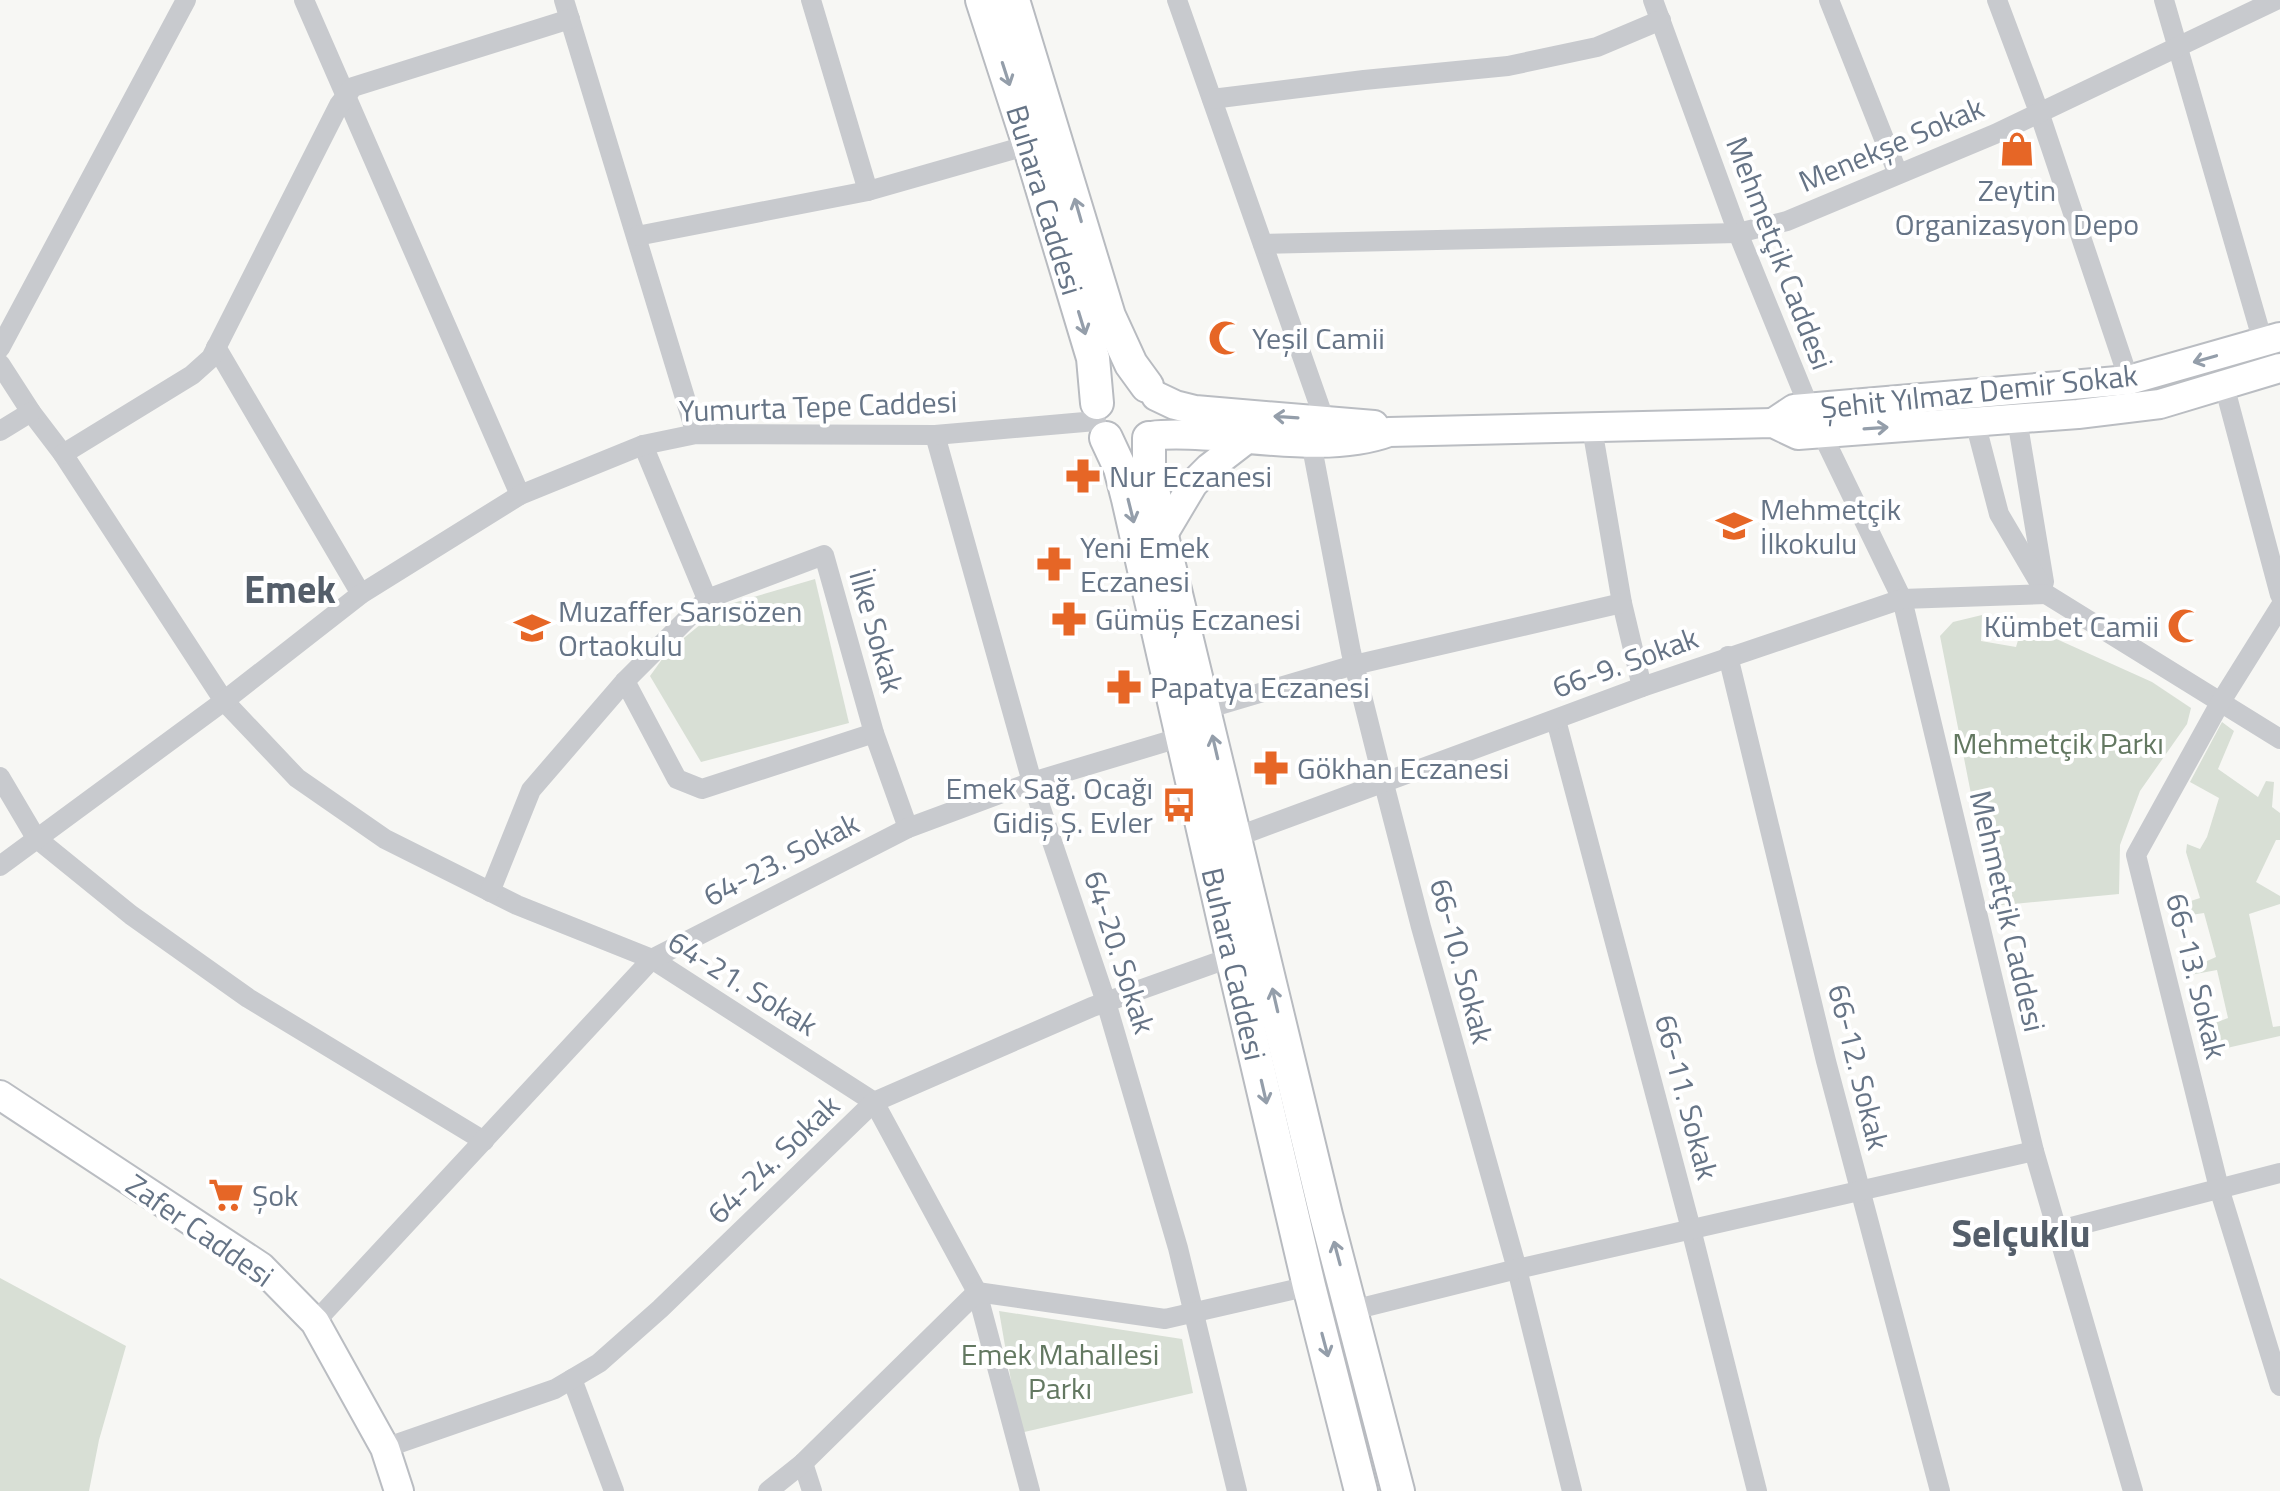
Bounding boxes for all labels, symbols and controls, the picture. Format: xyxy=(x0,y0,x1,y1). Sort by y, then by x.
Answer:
one-way arrow xyxy=(1000,61,1015,86)
street label: Menekşe Sokak xyxy=(1791,84,1991,204)
street label: Buhara Caddesi xyxy=(994,99,1096,301)
street label: Mehmetçik Caddesi xyxy=(1714,130,1846,376)
shop icon: Zeytin Organizasyon Depo xyxy=(1998,130,2036,168)
place label: Zeytin Organizasyon Depo xyxy=(1895,167,2139,247)
one-way arrow xyxy=(1070,198,1085,224)
one-way arrow xyxy=(1075,309,1090,335)
place label: Yeşil Camii xyxy=(1252,315,1385,361)
mosque icon: Yeşil Camii xyxy=(1207,319,1245,357)
street label: Şehit Yılmaz Demir Sokak xyxy=(1818,351,2140,431)
one-way arrow xyxy=(2193,352,2219,367)
street label: Yumurta Tepe Caddesi xyxy=(678,378,958,434)
one-way arrow xyxy=(1273,409,1300,424)
one-way arrow xyxy=(1862,420,1889,435)
place label: Nur Eczanesi xyxy=(1109,453,1272,499)
pharmacy icon: Nur Eczanesi xyxy=(1064,457,1102,495)
place label: Mehmetçik İlkokulu xyxy=(1760,486,1901,566)
one-way arrow xyxy=(1124,498,1139,524)
school or university icon: Mehmetçik İlkokulu xyxy=(1715,507,1753,545)
place label: Yeni Emek Eczanesi xyxy=(1080,524,1210,604)
pharmacy icon: Yeni Emek Eczanesi xyxy=(1035,545,1073,583)
district label: Emek xyxy=(244,560,336,618)
street label: İlke Sokak xyxy=(838,564,916,698)
place label: Muzaffer Sarısözen Ortaokulu xyxy=(558,588,802,668)
place label: Gümüş Eczanesi xyxy=(1095,596,1301,642)
pharmacy icon: Gümüş Eczanesi xyxy=(1050,600,1088,638)
place label: Kümbet Camii xyxy=(1984,603,2159,649)
mosque icon: Kümbet Camii xyxy=(2166,607,2204,645)
school or university icon: Muzaffer Sarısözen Ortaokulu xyxy=(513,609,551,647)
street label: 66-9. Sokak xyxy=(1546,614,1704,710)
place label: Papatya Eczanesi xyxy=(1150,664,1370,710)
pharmacy icon: Papatya Eczanesi xyxy=(1105,668,1143,706)
park label: Mehmetçik Parkı xyxy=(1952,720,2164,766)
one-way arrow xyxy=(1207,735,1222,761)
place label: Gökhan Eczanesi xyxy=(1297,745,1509,791)
pharmacy icon: Gökhan Eczanesi xyxy=(1252,749,1290,787)
place label: Emek Sağ. Ocağı Gidiş Ş. Evler xyxy=(946,765,1153,845)
bus stop icon: Emek Sağ. Ocağı Gidiş Ş. Evler xyxy=(1160,786,1198,824)
street label: Mehmetçik Caddesi xyxy=(1958,786,2058,1036)
street label: 64-23. Sokak xyxy=(695,800,867,918)
street label: Buhara Caddesi xyxy=(1190,863,1278,1065)
street label: 64-20. Sokak xyxy=(1072,864,1168,1040)
street label: 66-10. Sokak xyxy=(1418,873,1506,1049)
street label: 66-13. Sokak xyxy=(2154,888,2240,1064)
street label: 64-21. Sokak xyxy=(659,919,827,1047)
street label: 66-12. Sokak xyxy=(1816,979,1902,1155)
one-way arrow xyxy=(1267,988,1282,1014)
street label: 66-11. Sokak xyxy=(1643,1009,1731,1185)
one-way arrow xyxy=(1257,1079,1272,1105)
street label: 64-24. Sokak xyxy=(696,1084,850,1234)
street label: Zafer Caddesi xyxy=(116,1162,284,1298)
place label: Şok xyxy=(252,1172,298,1218)
supermarket icon: Şok xyxy=(207,1176,245,1214)
district label: Selçuklu xyxy=(1951,1204,2091,1262)
one-way arrow xyxy=(1329,1240,1344,1266)
park label: Emek Mahallesi Parkı xyxy=(961,1331,1159,1411)
one-way arrow xyxy=(1318,1331,1333,1357)

